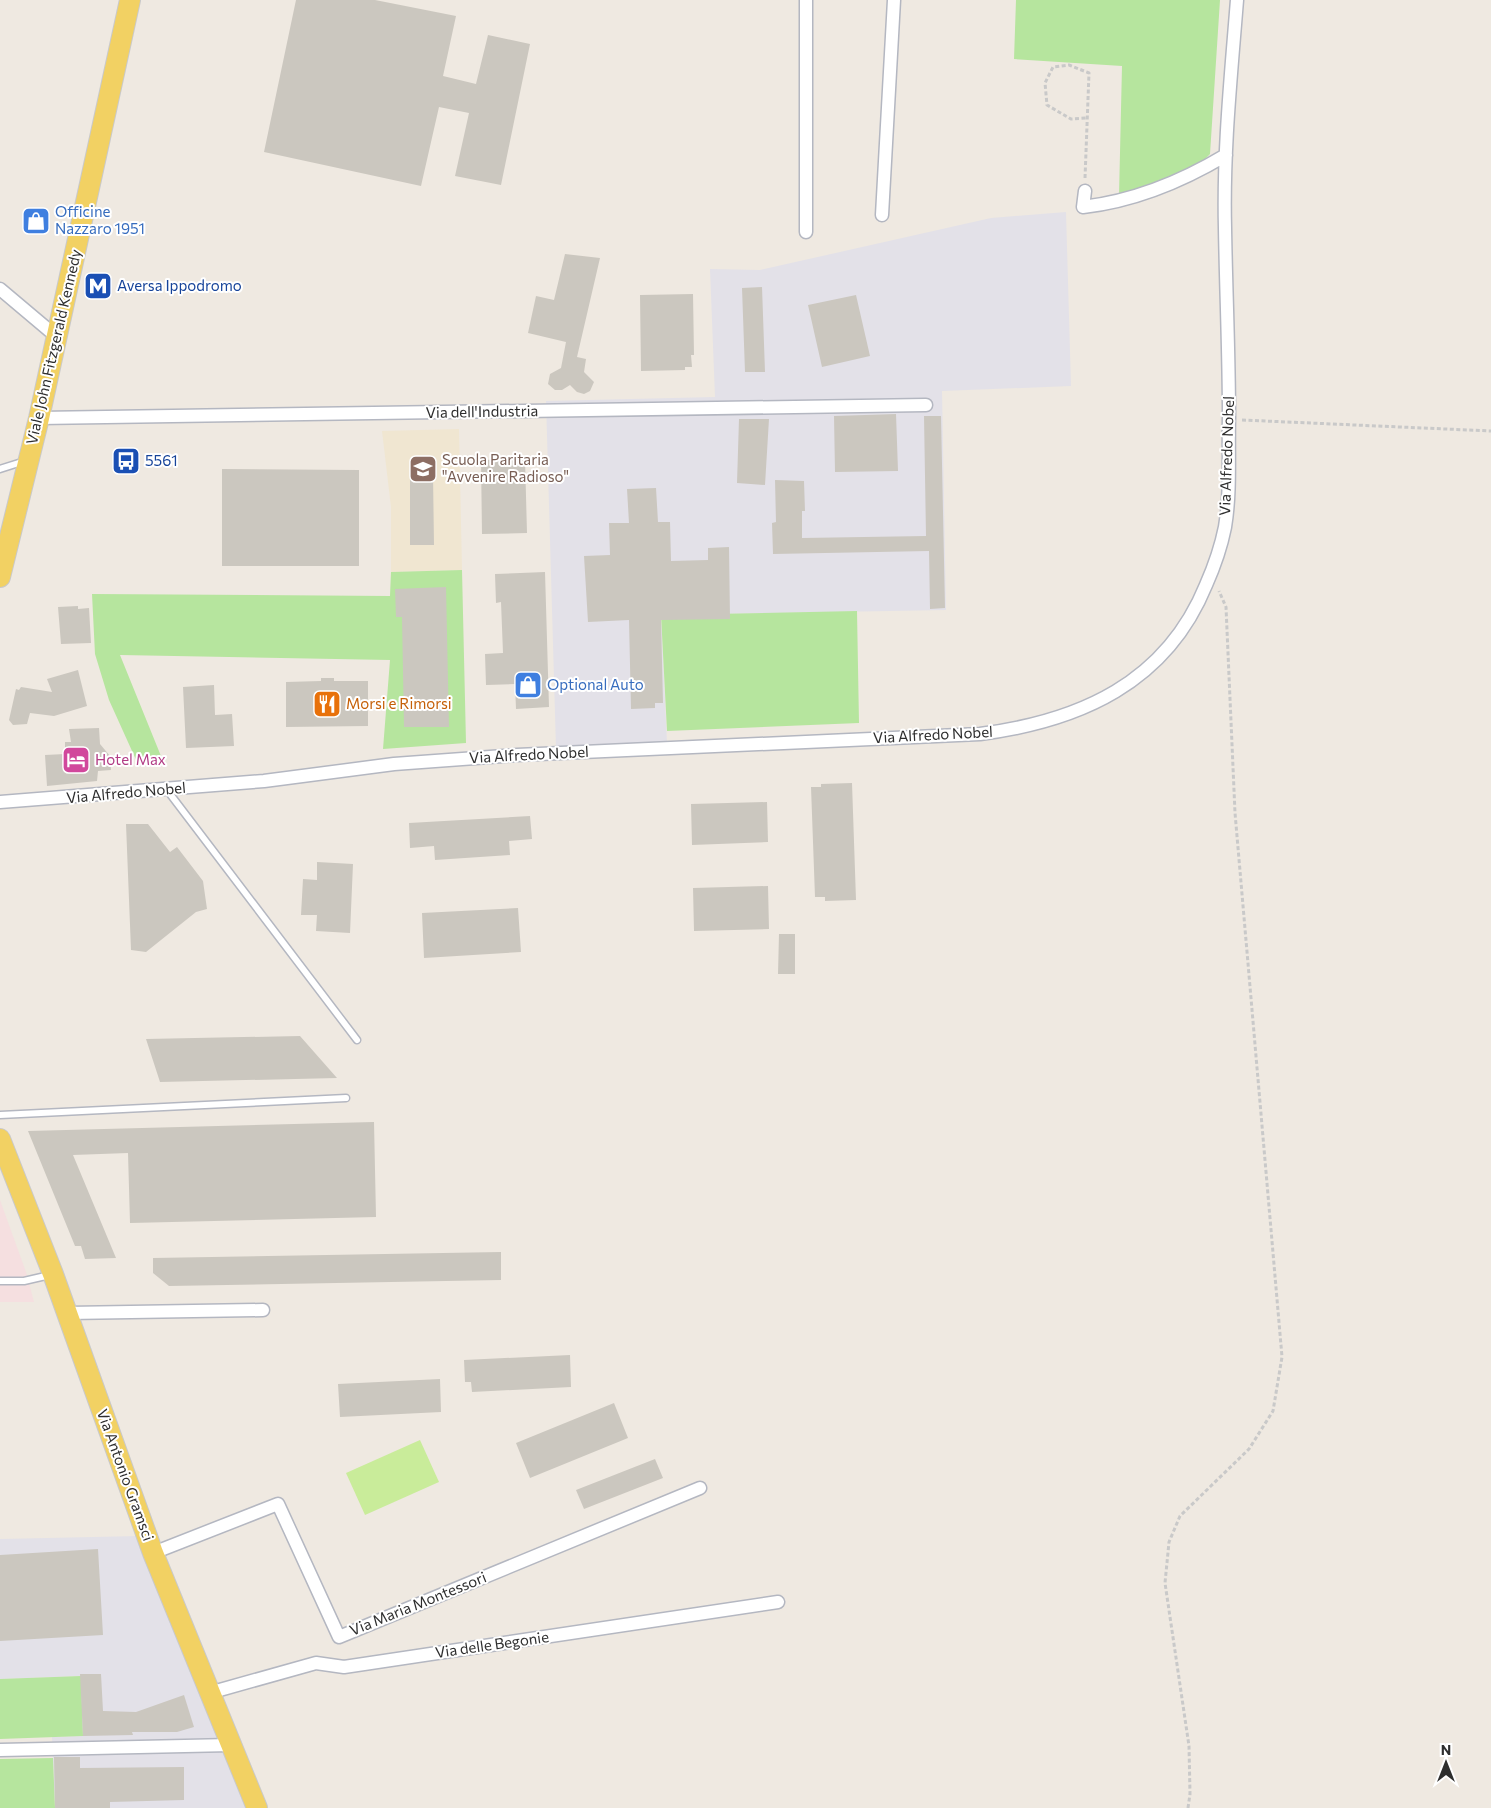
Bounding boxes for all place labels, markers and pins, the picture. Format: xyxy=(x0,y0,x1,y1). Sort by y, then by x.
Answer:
place label: Officine Nazzaro 1951 xyxy=(55,202,145,237)
shop icon: Officine Nazzaro 1951 xyxy=(21,206,51,236)
metro station icon: Aversa Ippodromo xyxy=(83,271,113,301)
place label: Aversa Ippodromo xyxy=(117,276,242,294)
bus stop icon: 5561 xyxy=(111,446,141,476)
place label: Scuola Paritaria "Avvenire Radioso" xyxy=(442,450,569,485)
place label: 5561 xyxy=(145,451,178,469)
school or university icon: Scuola Paritaria "Avvenire Radioso" xyxy=(408,454,438,484)
shop icon: Optional Auto xyxy=(513,670,543,700)
place label: Optional Auto xyxy=(547,675,644,693)
restaurant icon: Morsi e Rimorsi xyxy=(312,689,342,719)
place label: Morsi e Rimorsi xyxy=(346,694,452,712)
hotel icon: Hotel Max xyxy=(61,745,91,775)
place label: Hotel Max xyxy=(95,750,166,768)

